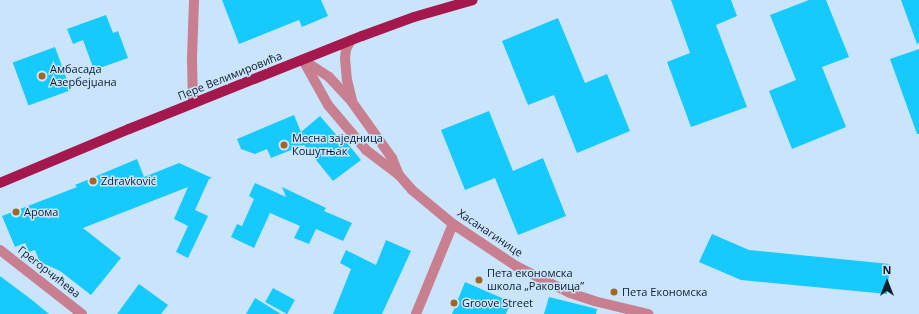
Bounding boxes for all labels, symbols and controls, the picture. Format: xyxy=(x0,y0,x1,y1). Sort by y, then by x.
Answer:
street label: Пере Велимировића xyxy=(176,49,284,103)
place label: Амбасада Азербејџана xyxy=(50,63,117,89)
marker: Амбасада Азербејџана xyxy=(37,71,47,81)
place label: Месна заједница Кошутњак xyxy=(292,132,383,158)
marker: Месна заједница Кошутњак xyxy=(279,140,289,150)
place label: Zdravković xyxy=(101,174,156,188)
marker: Zdravković xyxy=(88,176,98,186)
place label: Арома xyxy=(24,205,58,219)
street label: Хасанагинице xyxy=(455,206,525,260)
marker: Арома xyxy=(11,207,21,217)
street label: Грегорчићева xyxy=(15,243,83,301)
north arrow xyxy=(867,262,907,302)
text: N xyxy=(883,262,891,277)
place label: Пета економска школа „Раковица” xyxy=(487,267,584,293)
marker: Пета економска школа „Раковица” xyxy=(474,275,484,285)
place label: Пета Економска xyxy=(622,285,707,299)
marker: Пета Економска xyxy=(609,287,619,297)
place label: Groove Street xyxy=(462,296,533,310)
marker: Groove Street xyxy=(449,298,459,308)

